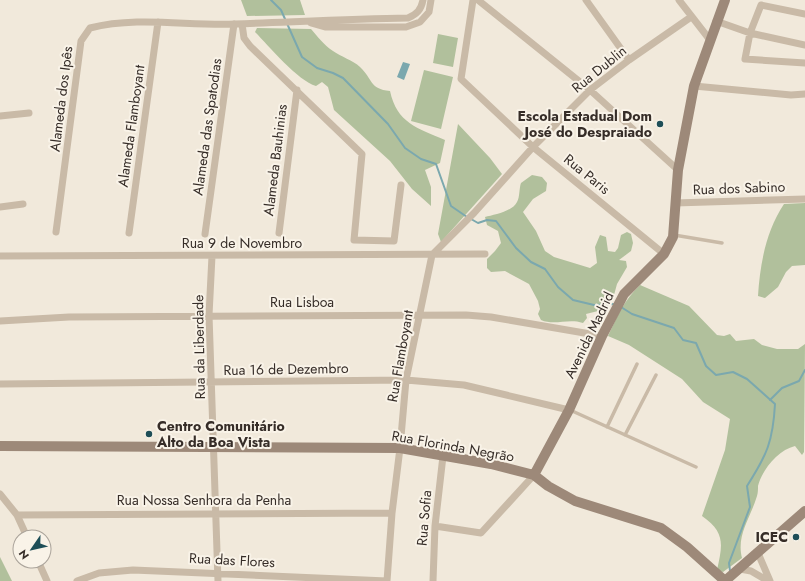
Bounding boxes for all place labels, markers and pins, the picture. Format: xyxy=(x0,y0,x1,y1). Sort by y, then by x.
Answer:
place label: Escola Estadual Dom José do Despraiado xyxy=(517,106,652,142)
marker: Escola Estadual Dom José do Despraiado xyxy=(655,119,665,129)
place label: Centro Comunitário Alto da Boa Vista xyxy=(156,416,285,452)
marker: Centro Comunitário Alto da Boa Vista xyxy=(144,429,154,439)
place label: ICEC xyxy=(755,527,788,547)
marker: ICEC xyxy=(791,532,801,542)

